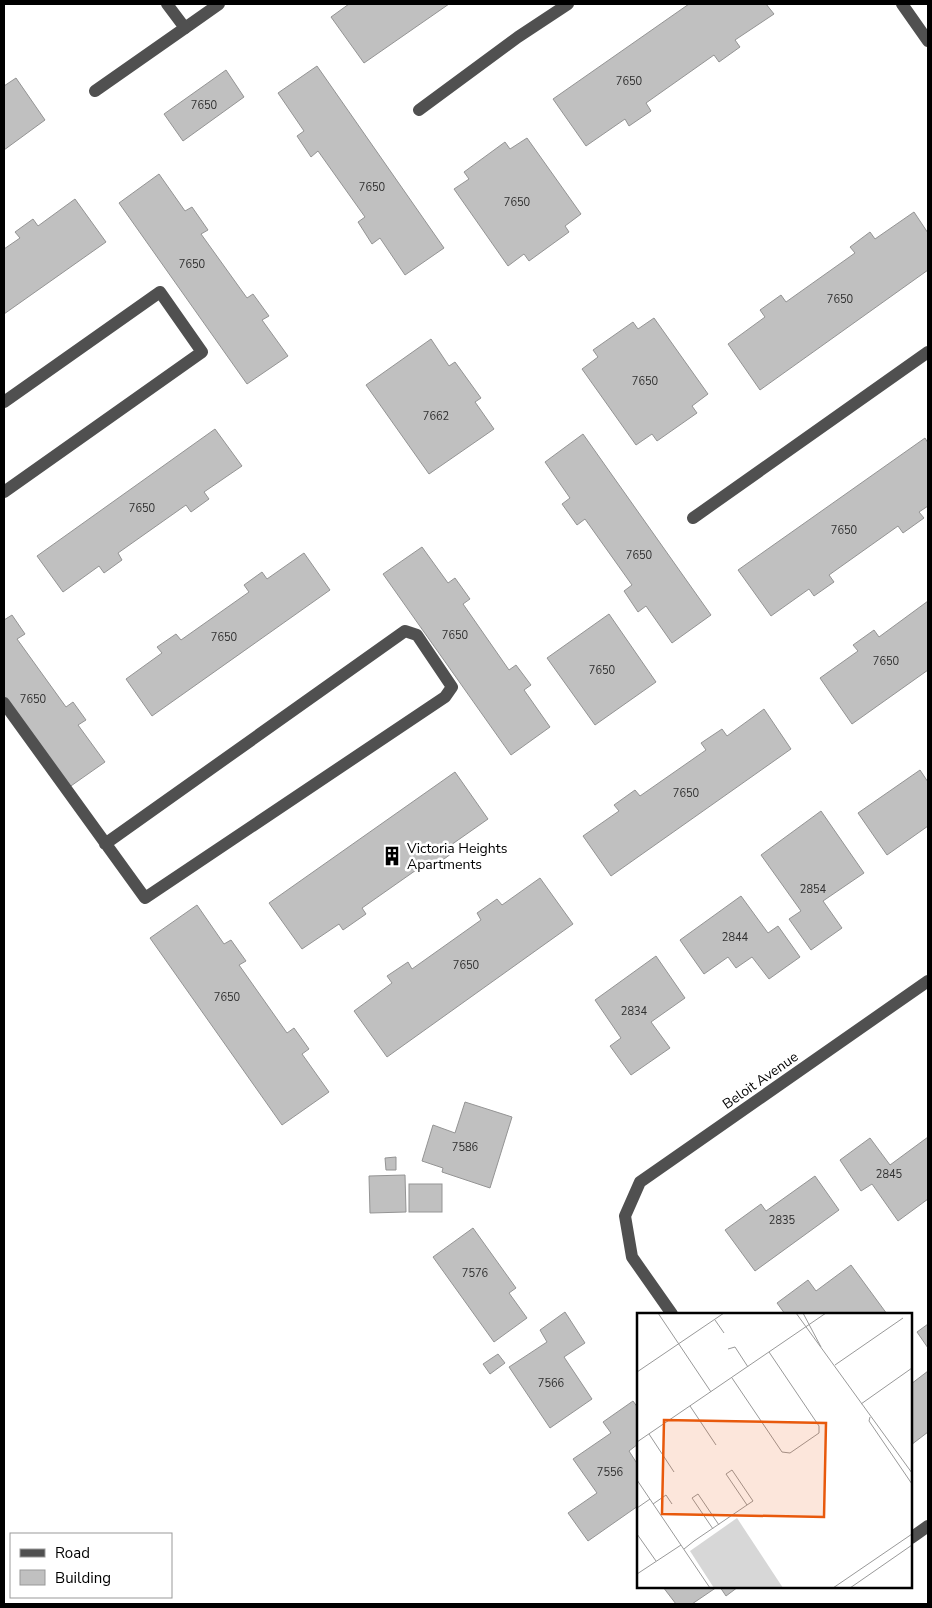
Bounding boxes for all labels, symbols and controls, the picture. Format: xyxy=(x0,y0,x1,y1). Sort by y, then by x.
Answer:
house number: 7650 xyxy=(616,74,643,89)
house number: 7650 xyxy=(191,98,218,113)
house number: 7650 xyxy=(359,180,386,195)
house number: 7650 xyxy=(504,195,531,210)
house number: 7650 xyxy=(179,257,206,272)
house number: 7650 xyxy=(827,292,854,307)
house number: 7650 xyxy=(632,374,659,389)
house number: 7662 xyxy=(423,409,449,424)
house number: 7650 xyxy=(129,501,156,516)
house number: 7650 xyxy=(831,523,858,538)
house number: 7650 xyxy=(626,548,653,563)
house number: 7650 xyxy=(442,628,469,643)
house number: 7650 xyxy=(211,630,238,645)
house number: 7650 xyxy=(873,654,900,669)
house number: 7650 xyxy=(589,663,616,678)
house number: 7650 xyxy=(20,692,47,707)
house number: 7650 xyxy=(673,786,700,801)
place label: Victoria Heights Apartments xyxy=(406,839,508,874)
building icon: Victoria Heights Apartments xyxy=(381,845,403,867)
house number: 2854 xyxy=(800,882,827,897)
house number: 2844 xyxy=(722,930,749,945)
house number: 7650 xyxy=(453,958,480,973)
house number: 7650 xyxy=(214,990,241,1005)
house number: 2834 xyxy=(621,1004,648,1019)
street label: Beloit Avenue xyxy=(719,1047,802,1113)
house number: 7586 xyxy=(452,1140,479,1155)
house number: 2845 xyxy=(876,1167,903,1182)
house number: 2835 xyxy=(769,1213,796,1228)
house number: 7576 xyxy=(462,1266,489,1281)
inset map xyxy=(637,1313,912,1588)
house number: 7566 xyxy=(538,1376,565,1391)
house number: 7556 xyxy=(597,1465,624,1480)
legend xyxy=(10,1533,172,1598)
text: Road xyxy=(55,1543,90,1563)
text: Building xyxy=(55,1568,111,1588)

